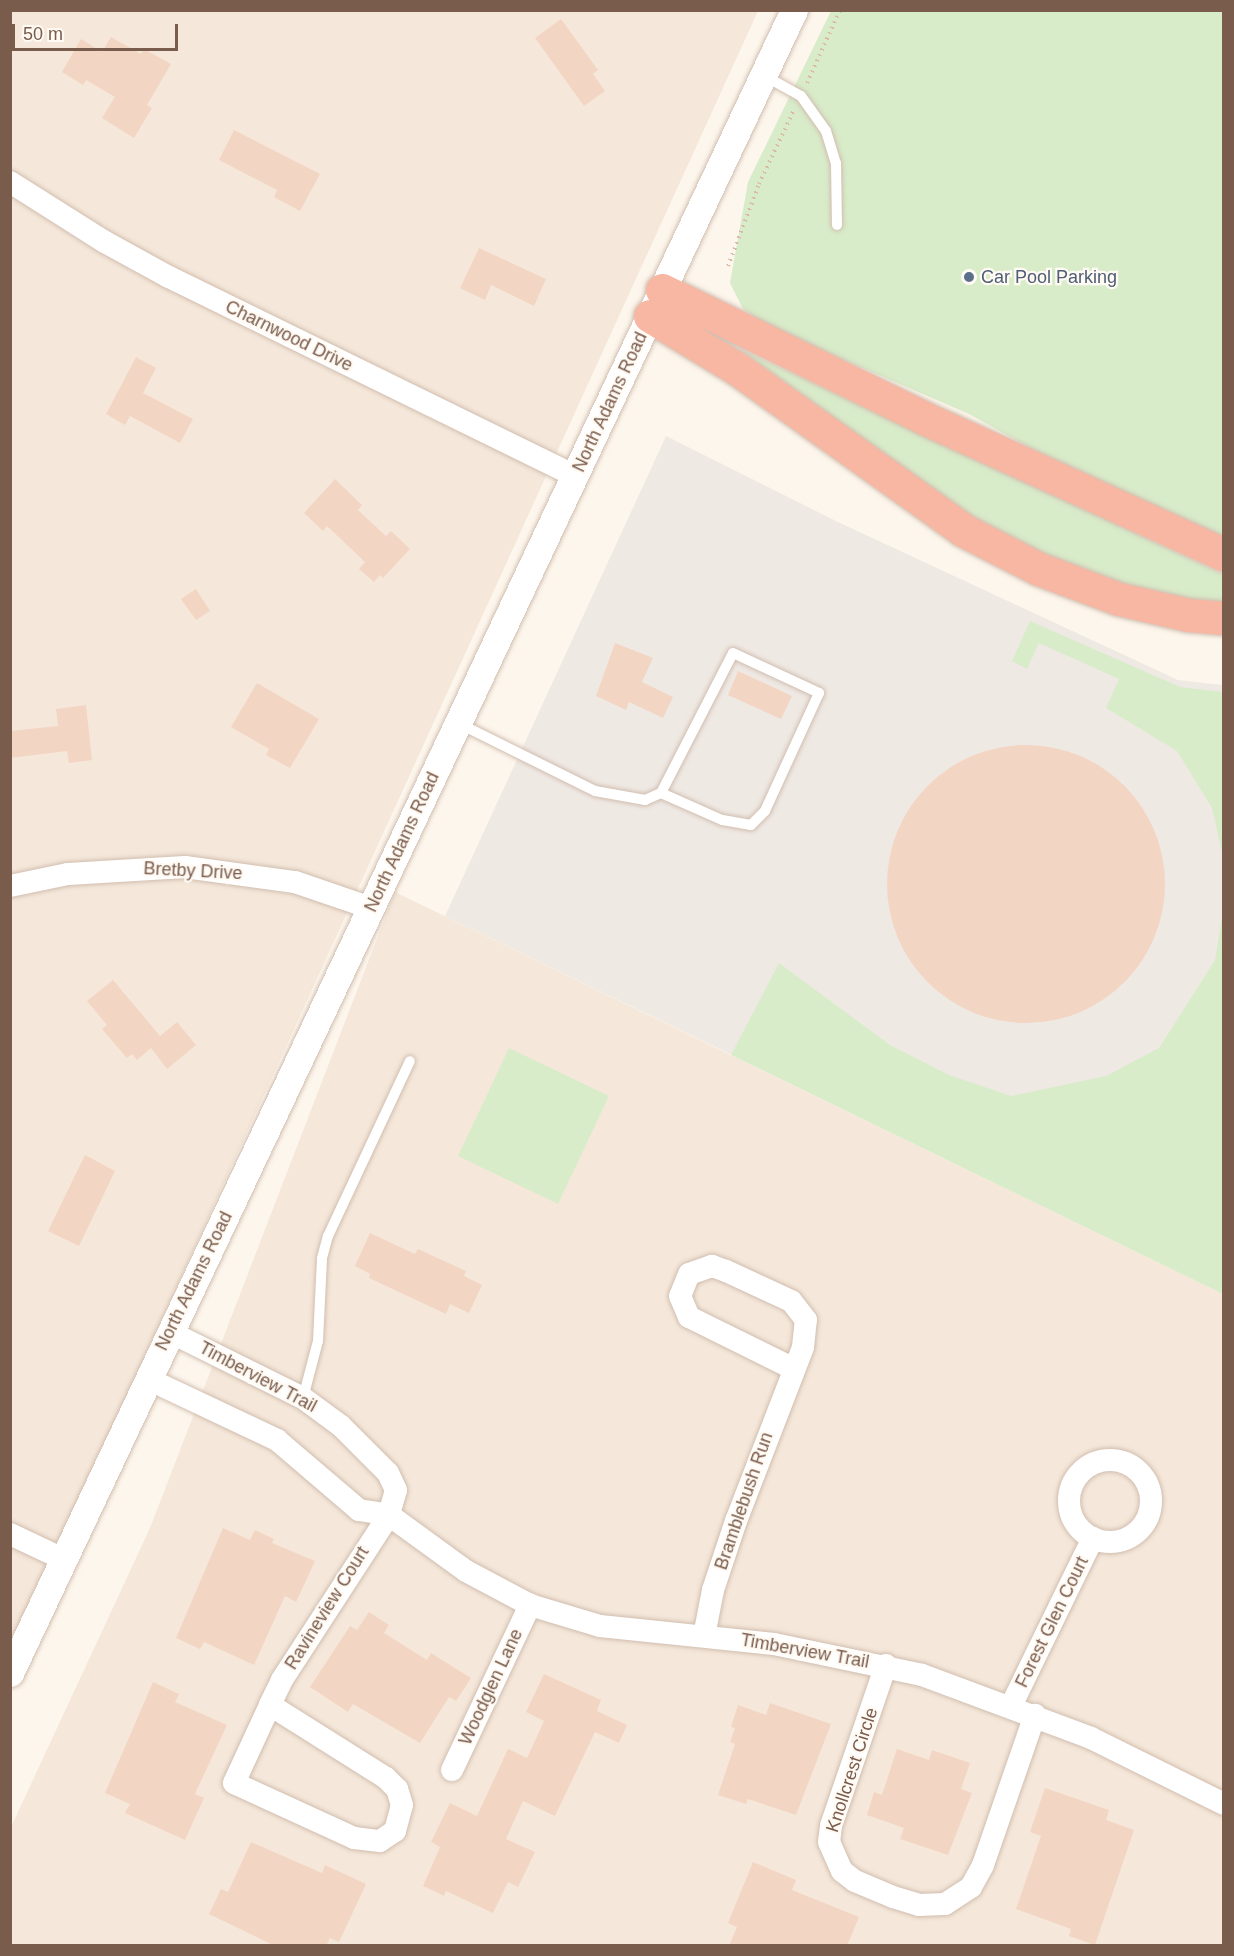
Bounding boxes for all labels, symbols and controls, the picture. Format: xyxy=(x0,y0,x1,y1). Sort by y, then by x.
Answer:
scale bar xyxy=(15,12,182,50)
text: 50 m xyxy=(23,24,63,44)
place label: Car Pool Parking xyxy=(981,266,1117,288)
marker: Car Pool Parking xyxy=(962,270,976,284)
street label: Charnwood Drive xyxy=(222,296,356,376)
street label: North Adams Road xyxy=(568,328,652,476)
street label: North Adams Road xyxy=(360,768,444,916)
street label: Bretby Drive xyxy=(143,858,243,884)
street label: North Adams Road xyxy=(151,1207,237,1355)
street label: Timberview Trail xyxy=(195,1337,321,1417)
street label: Bramblebush Run xyxy=(710,1429,778,1573)
street label: Ravineview Court xyxy=(280,1542,374,1674)
street label: Forest Glen Court xyxy=(1011,1553,1093,1691)
street label: Woodglen Lane xyxy=(455,1625,527,1749)
street label: Timberview Trail xyxy=(739,1629,871,1673)
street label: Knollcrest Circle xyxy=(822,1705,882,1835)

